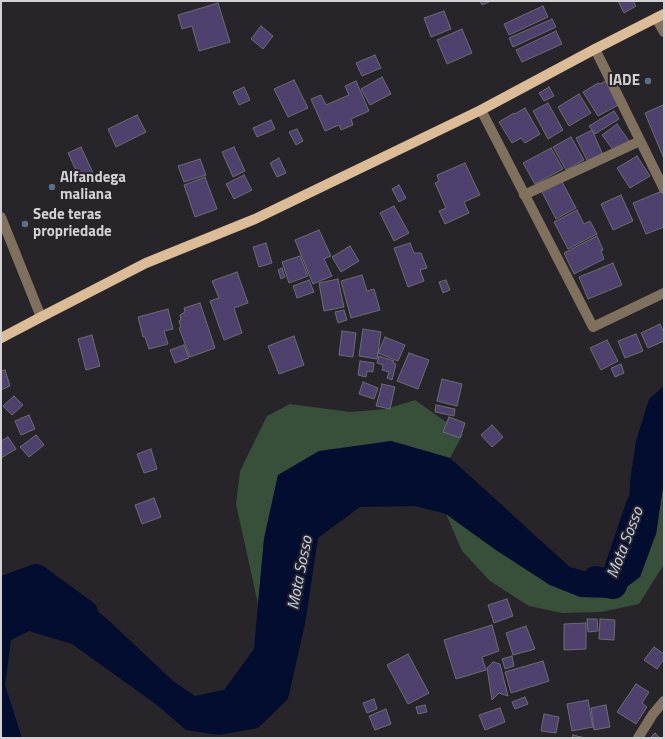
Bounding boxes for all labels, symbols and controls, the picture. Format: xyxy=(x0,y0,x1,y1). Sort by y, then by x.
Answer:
place label: IADE xyxy=(609,72,640,90)
marker: IADE xyxy=(643,76,653,86)
place label: Alfandega maliana xyxy=(60,169,126,204)
marker: Alfandega maliana xyxy=(47,182,57,192)
place label: Sede teras propriedade xyxy=(33,206,112,241)
marker: Sede teras propriedade xyxy=(20,219,30,229)
water label: Mota Sosso xyxy=(604,505,648,581)
water label: Mota Sosso xyxy=(284,535,318,611)

